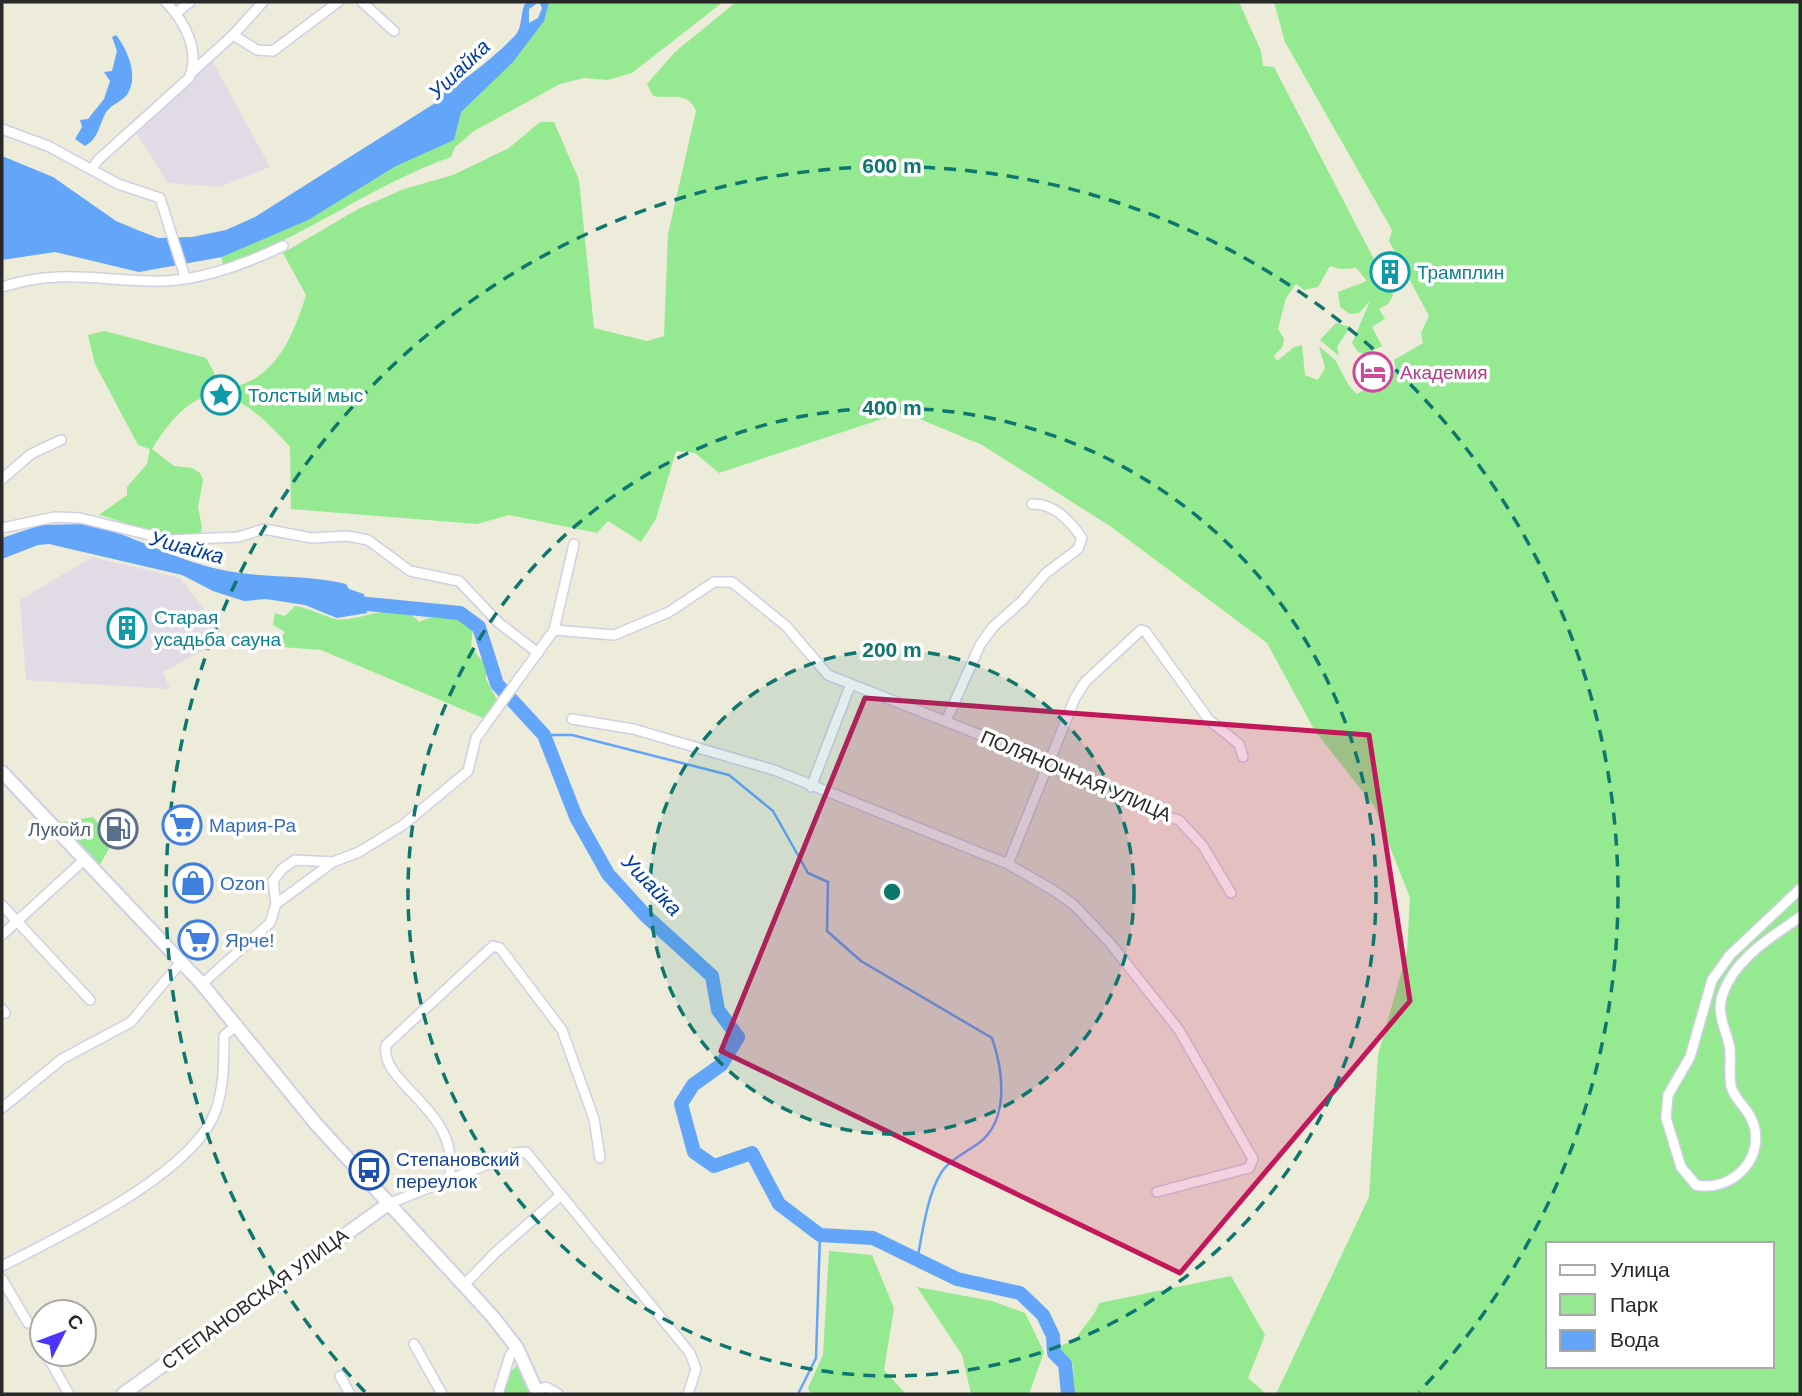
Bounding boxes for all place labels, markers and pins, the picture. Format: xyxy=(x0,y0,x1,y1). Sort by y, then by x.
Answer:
building icon: Трамплин xyxy=(1369,251,1411,293)
place label: Трамплин xyxy=(1417,262,1504,283)
hotel icon: Академия xyxy=(1352,351,1394,393)
place label: Академия xyxy=(1400,362,1488,383)
place icon: Толстый мыс xyxy=(200,374,242,416)
place label: Толстый мыс xyxy=(248,385,363,406)
building icon: Старая усадьба сауна xyxy=(106,607,148,649)
place label: Старая усадьба сауна xyxy=(154,607,281,650)
supermarket icon: Мария-Ра xyxy=(161,804,203,846)
fuel station icon: Лукойл xyxy=(97,808,139,850)
place label: Мария-Ра xyxy=(209,815,296,836)
place label: Лукойл xyxy=(28,819,91,840)
shop icon: Ozon xyxy=(172,862,214,904)
place label: Ozon xyxy=(220,873,265,894)
centre of rings xyxy=(880,880,904,904)
supermarket icon: Ярче! xyxy=(177,919,219,961)
place label: Ярче! xyxy=(225,930,275,951)
bus stop icon: Степановский переулок xyxy=(348,1149,390,1191)
place label: Степановский переулок xyxy=(396,1149,520,1192)

